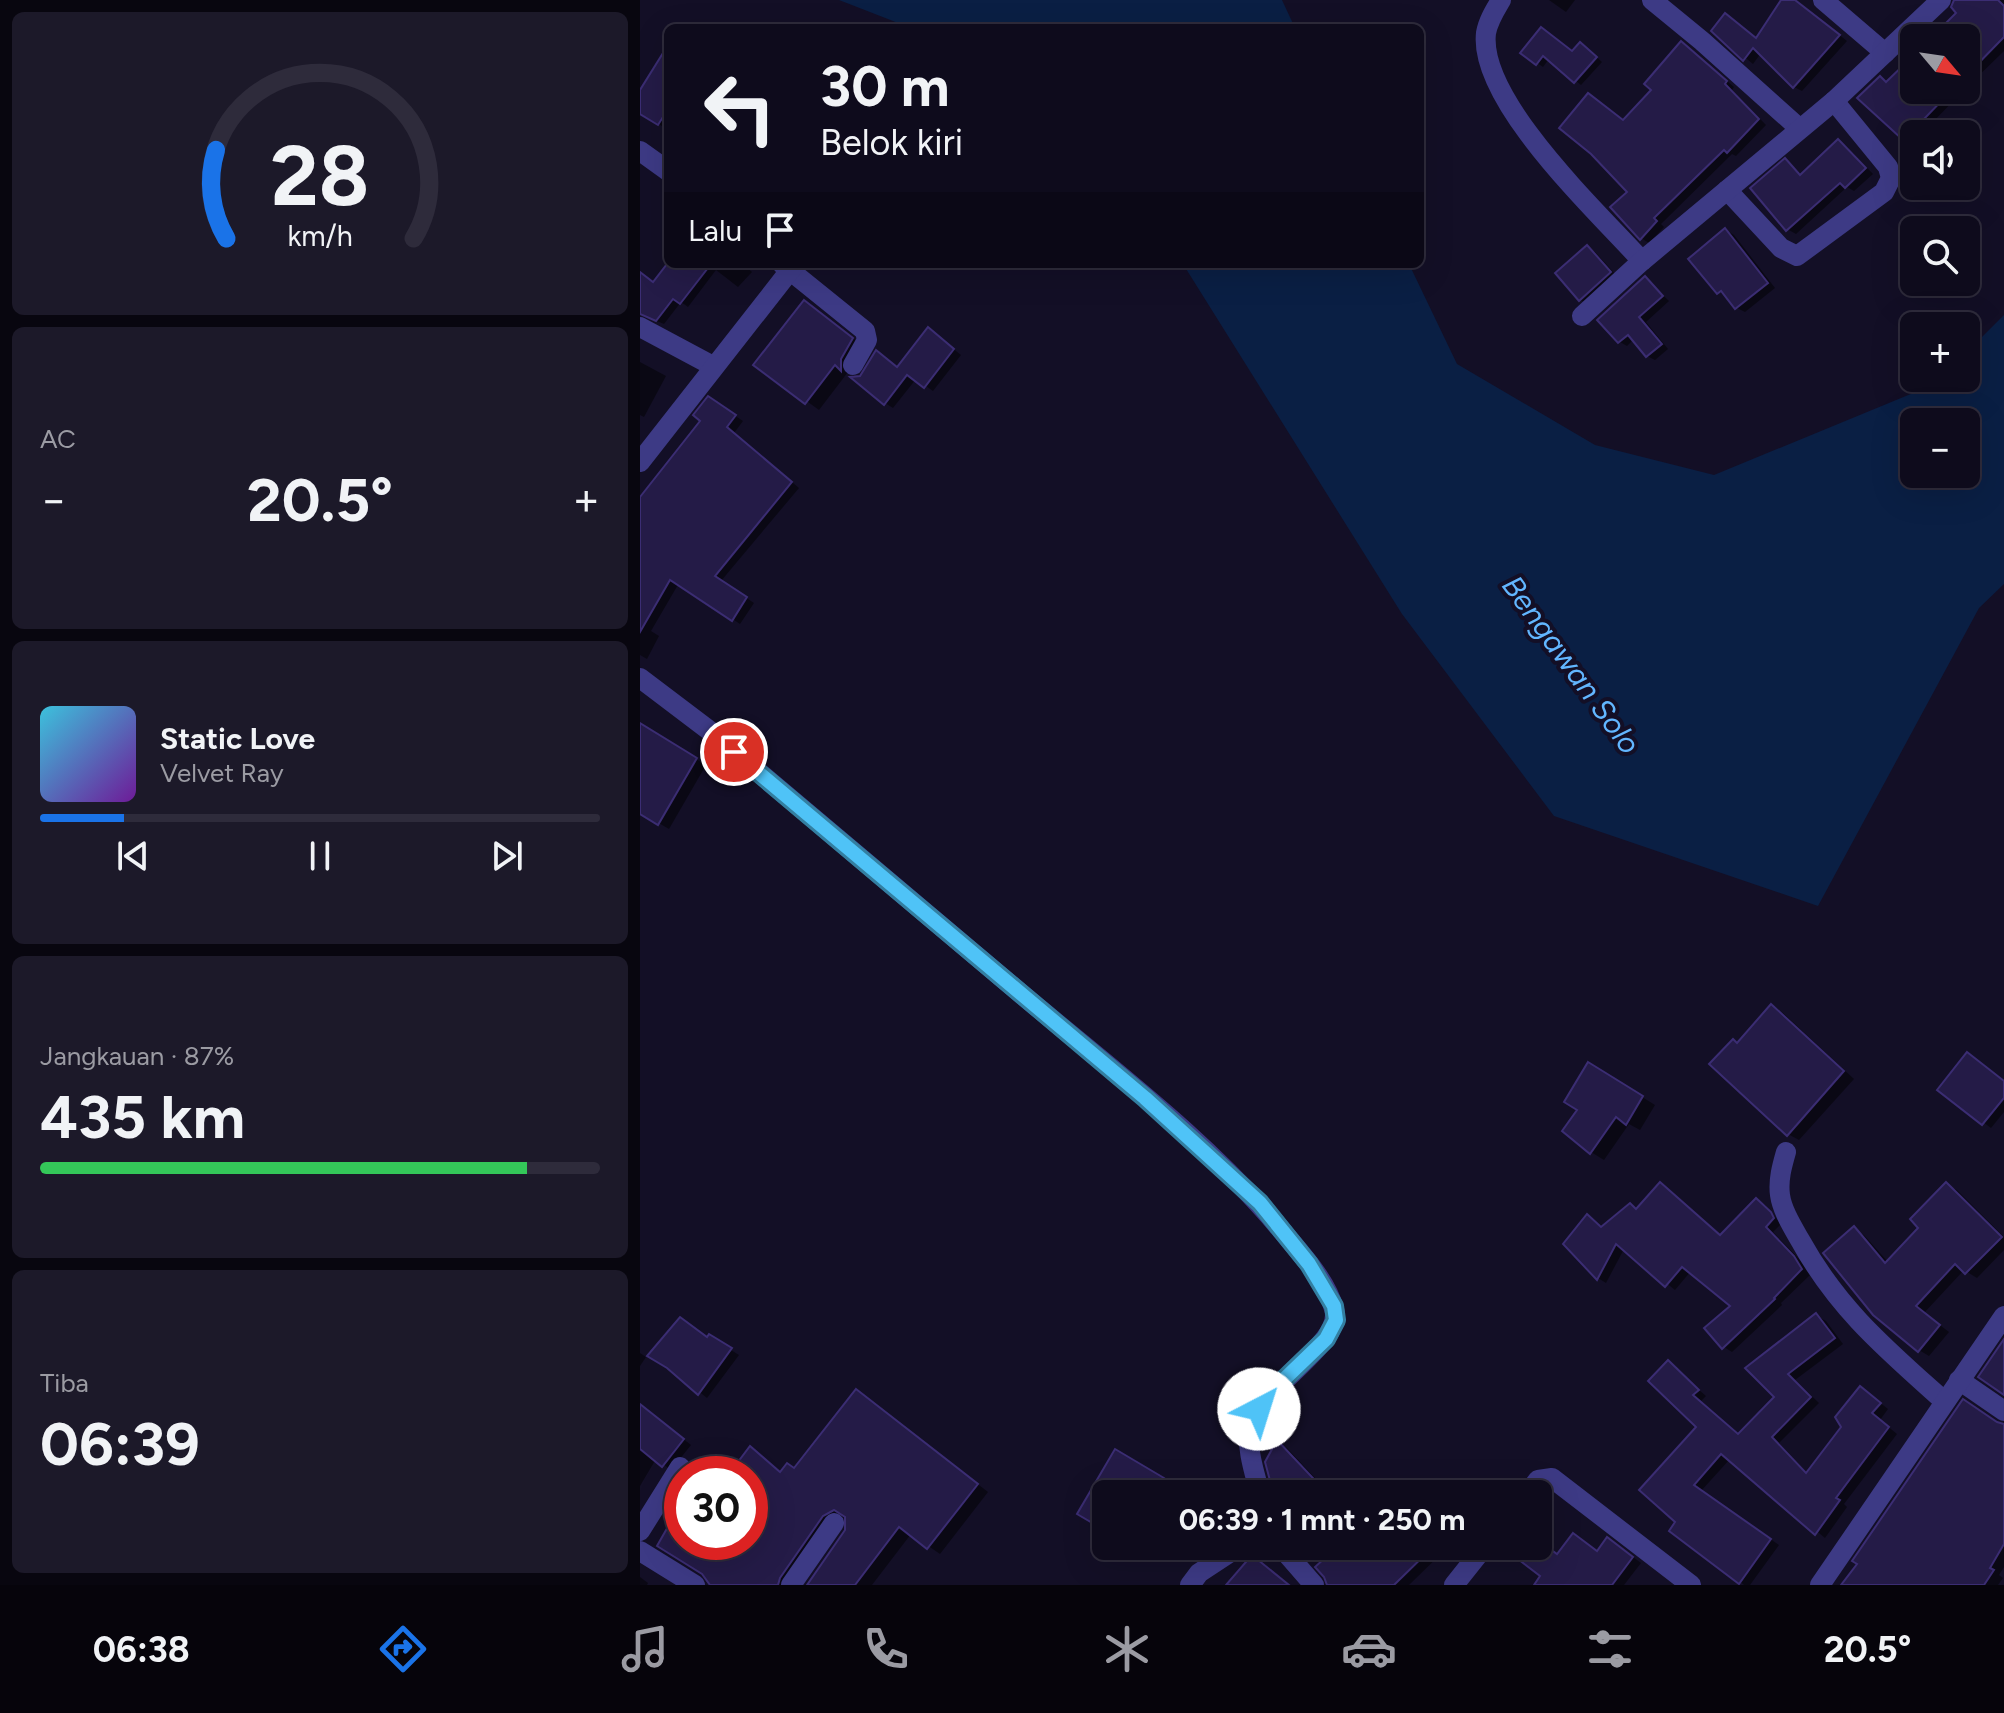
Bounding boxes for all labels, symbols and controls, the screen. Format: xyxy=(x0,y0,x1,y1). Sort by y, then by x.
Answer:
north arrow xyxy=(1900,24,1980,104)
map controls xyxy=(1900,24,1980,488)
text: 30 m xyxy=(820,53,950,120)
icon: left xyxy=(688,56,792,160)
button: sound xyxy=(1900,120,1980,200)
text: Belok kiri xyxy=(820,121,963,164)
text: 28 xyxy=(270,126,370,226)
icon: arrive xyxy=(758,208,802,252)
text: Lalu xyxy=(688,212,742,249)
button: search xyxy=(1900,216,1980,296)
text: km/h xyxy=(287,219,353,253)
button: + xyxy=(1900,312,1980,392)
button: − xyxy=(1900,408,1980,488)
text: AC xyxy=(40,423,76,455)
text: 20.5° xyxy=(247,464,393,536)
text: − xyxy=(40,473,67,526)
text: + xyxy=(573,473,600,526)
water label: Bengawan Solo xyxy=(1494,568,1649,761)
pin xyxy=(700,718,768,786)
text: Static Love xyxy=(160,720,315,757)
icon: arrive xyxy=(712,730,756,774)
text: Velvet Ray xyxy=(160,757,284,789)
icon: previous xyxy=(111,834,155,878)
icon: pause xyxy=(298,834,342,878)
icon: next xyxy=(485,834,529,878)
text: Jangkauan · 87% xyxy=(40,1040,234,1072)
text: 435 km xyxy=(40,1081,245,1153)
text: Tiba xyxy=(40,1367,89,1399)
position arrow xyxy=(1217,1367,1301,1451)
text: 06:39 xyxy=(40,1408,200,1480)
speed limit sign: 30 xyxy=(664,1456,768,1560)
text: 06:39 · 1 mnt · 250 m xyxy=(1179,1501,1465,1538)
icon: directions xyxy=(375,1621,431,1677)
icon: music xyxy=(617,1621,673,1677)
icon: phone xyxy=(858,1621,914,1677)
icon: climate xyxy=(1099,1621,1155,1677)
icon: car xyxy=(1341,1621,1397,1677)
icon: filters xyxy=(1582,1621,1638,1677)
text: 06:38 xyxy=(93,1628,190,1671)
text: 20.5° xyxy=(1824,1628,1911,1671)

